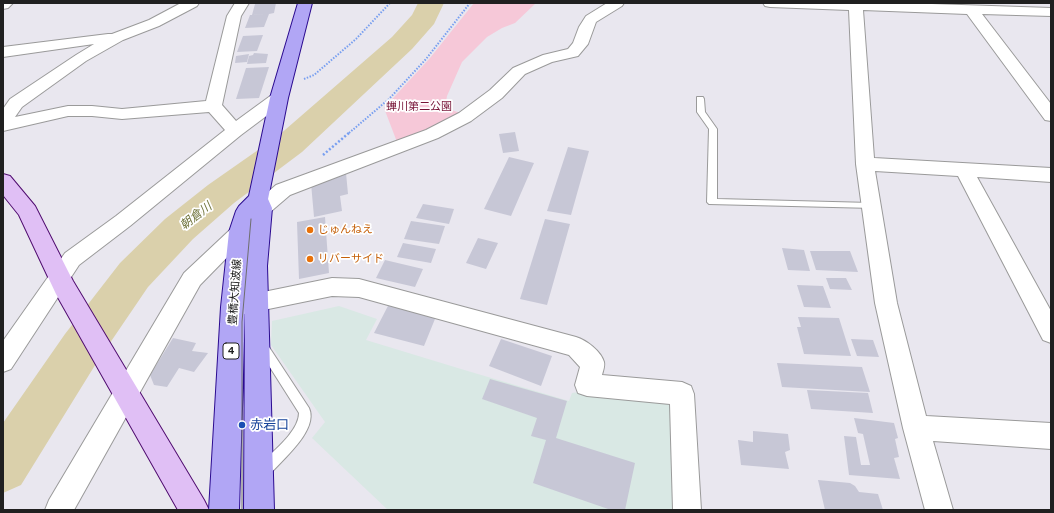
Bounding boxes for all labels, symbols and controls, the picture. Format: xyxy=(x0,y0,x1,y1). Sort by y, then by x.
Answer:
park label: 蝉川第二公園 xyxy=(386,100,452,114)
water label: 朝倉川 xyxy=(177,199,215,233)
place label: じゅんねえ xyxy=(318,223,373,237)
marker: じゅんねえ xyxy=(305,225,315,235)
place label: リバーサイド xyxy=(318,252,384,266)
marker: リバーサイド xyxy=(305,254,315,264)
street label: 豊橋大知波線 xyxy=(226,259,244,325)
road number: 4 xyxy=(223,343,239,359)
place label: 赤岩口 xyxy=(250,417,289,433)
marker: 赤岩口 xyxy=(237,420,247,430)

